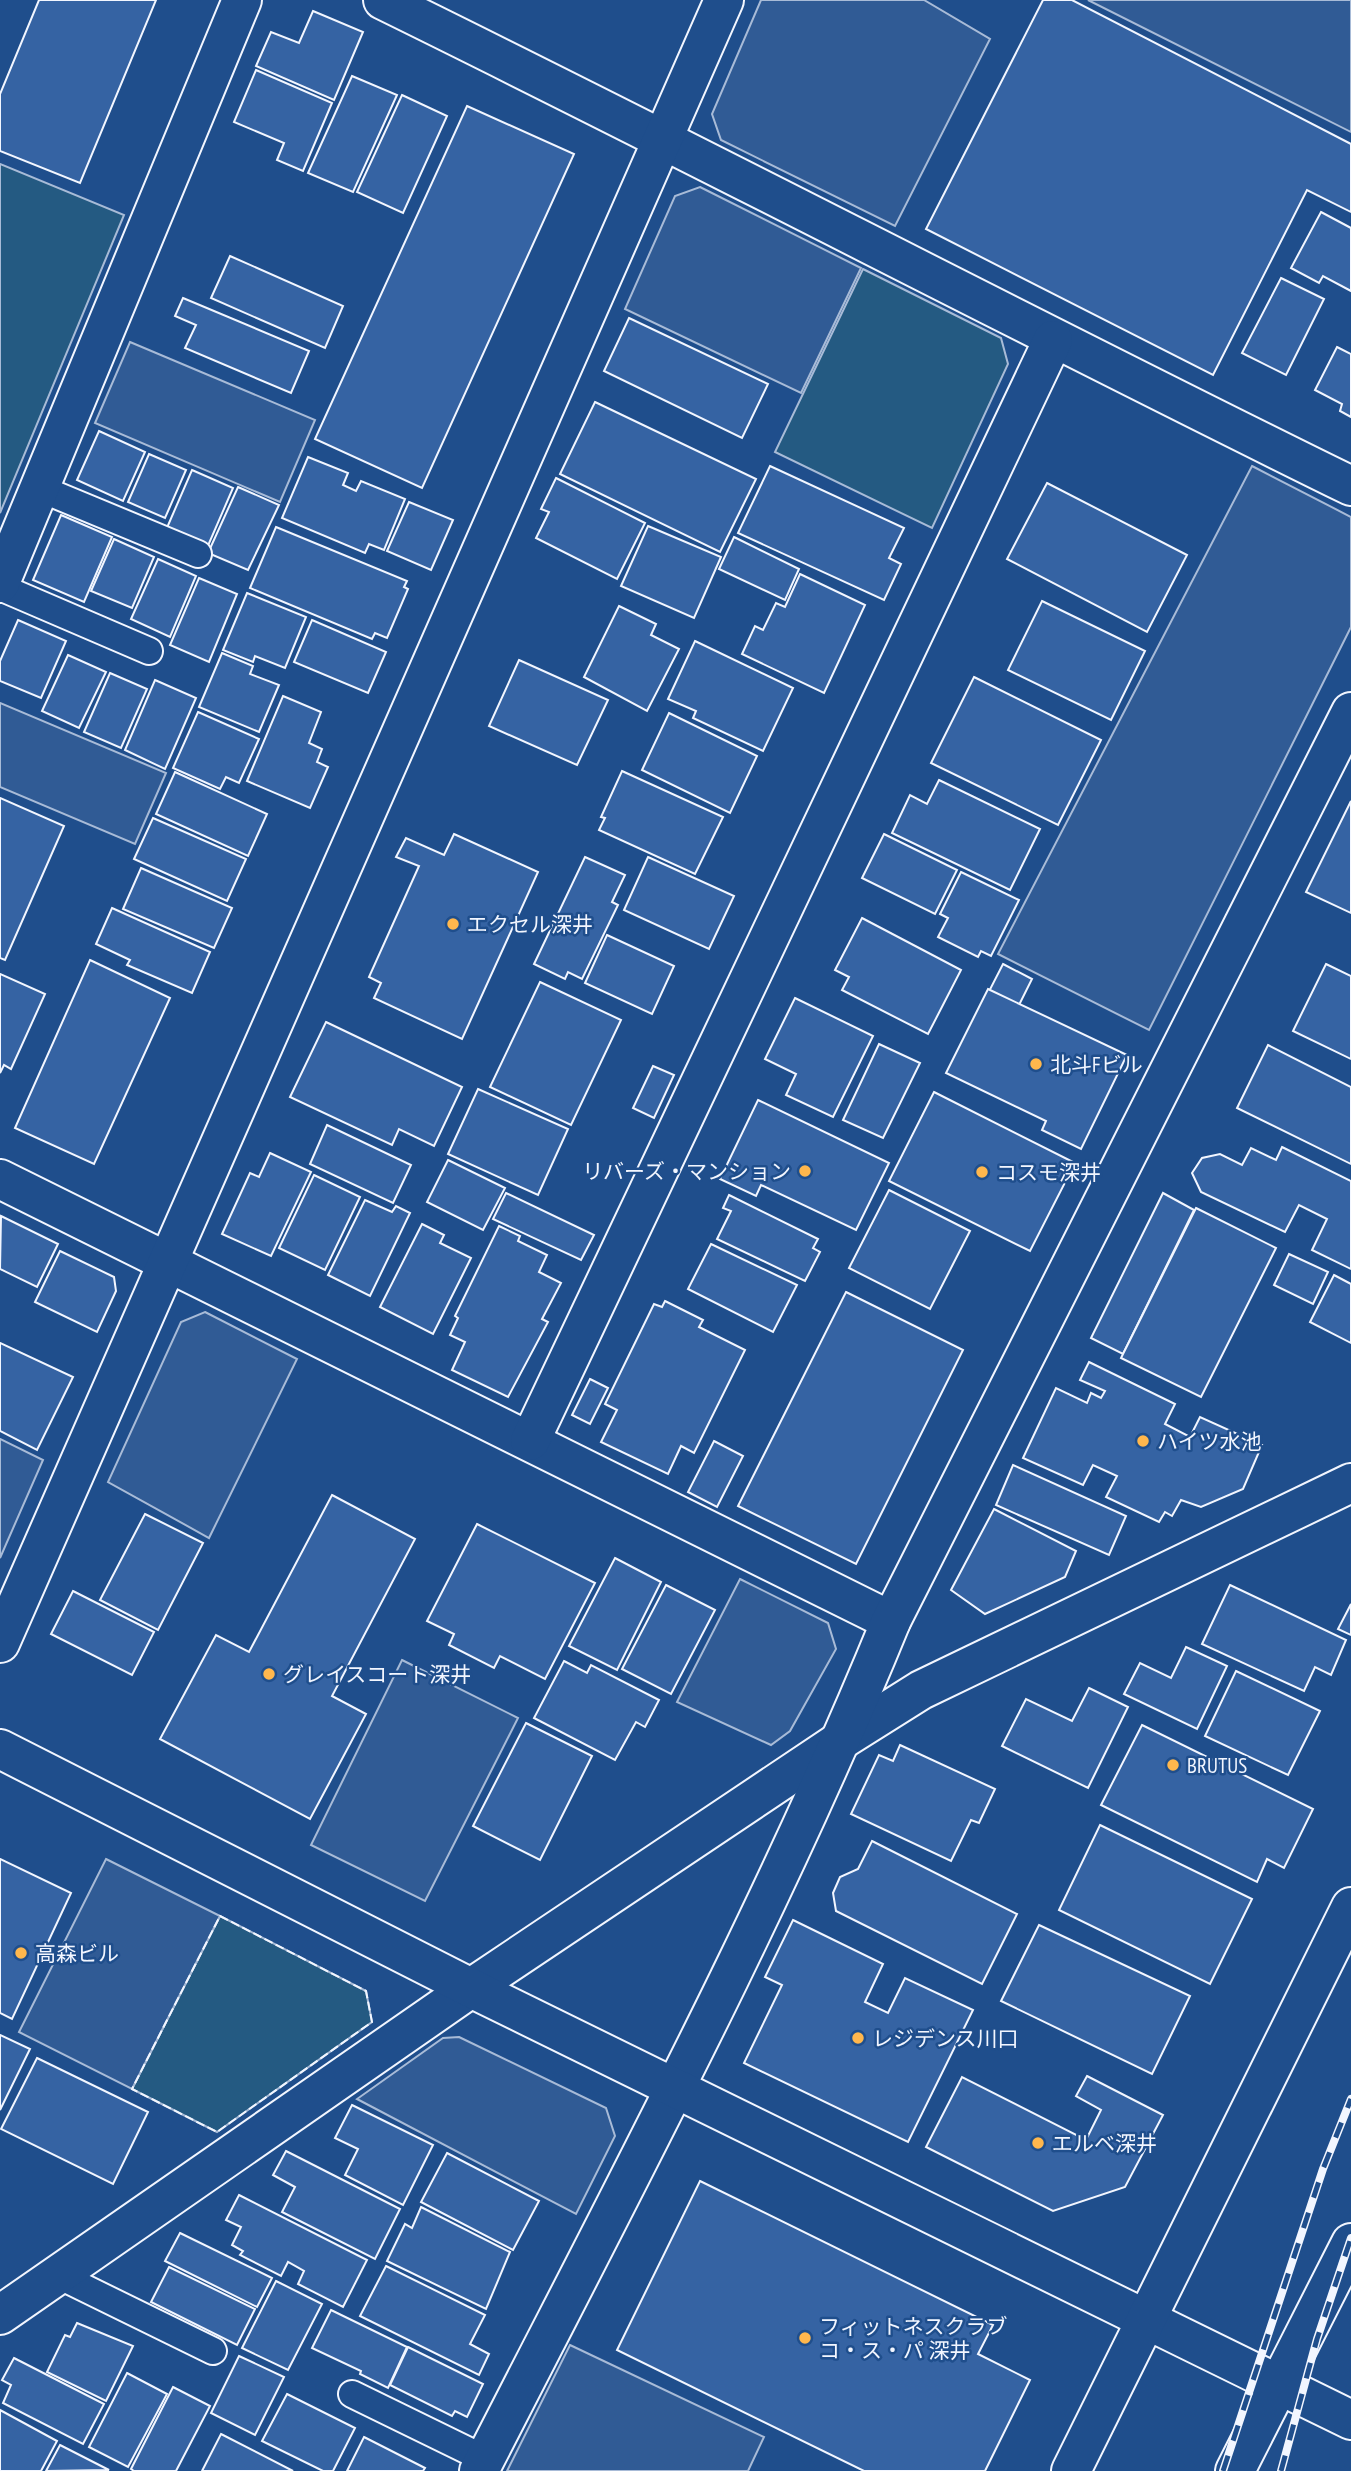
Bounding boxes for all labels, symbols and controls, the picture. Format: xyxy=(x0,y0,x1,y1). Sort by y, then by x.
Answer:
place label: エクセル深井 xyxy=(467,911,593,938)
marker: エクセル深井 xyxy=(445,916,461,932)
place label: 北斗Fビル xyxy=(1050,1051,1143,1078)
marker: 北斗Fビル xyxy=(1028,1056,1044,1072)
place label: リバーズ・マンション xyxy=(582,1158,791,1185)
place label: コスモ深井 xyxy=(996,1159,1101,1186)
marker: リバーズ・マンション xyxy=(797,1163,813,1179)
marker: コスモ深井 xyxy=(974,1164,990,1180)
place label: ハイツ水池 xyxy=(1157,1428,1262,1455)
marker: ハイツ水池 xyxy=(1135,1433,1151,1449)
place label: グレイスコート深井 xyxy=(283,1661,471,1688)
marker: グレイスコート深井 xyxy=(261,1666,277,1682)
place label: BRUTUS xyxy=(1187,1752,1247,1779)
marker: BRUTUS xyxy=(1165,1757,1181,1773)
place label: 高森ビル xyxy=(35,1940,119,1967)
marker: 高森ビル xyxy=(13,1945,29,1961)
place label: レジデンス川口 xyxy=(872,2025,1019,2052)
marker: レジデンス川口 xyxy=(850,2030,866,2046)
place label: エルベ深井 xyxy=(1052,2130,1157,2157)
marker: エルベ深井 xyxy=(1030,2135,1046,2151)
place label: フィットネスクラブ コ・ス・パ 深井 xyxy=(819,2313,1008,2364)
marker: フィットネスクラブ コ・ス・パ 深井 xyxy=(797,2330,813,2346)

